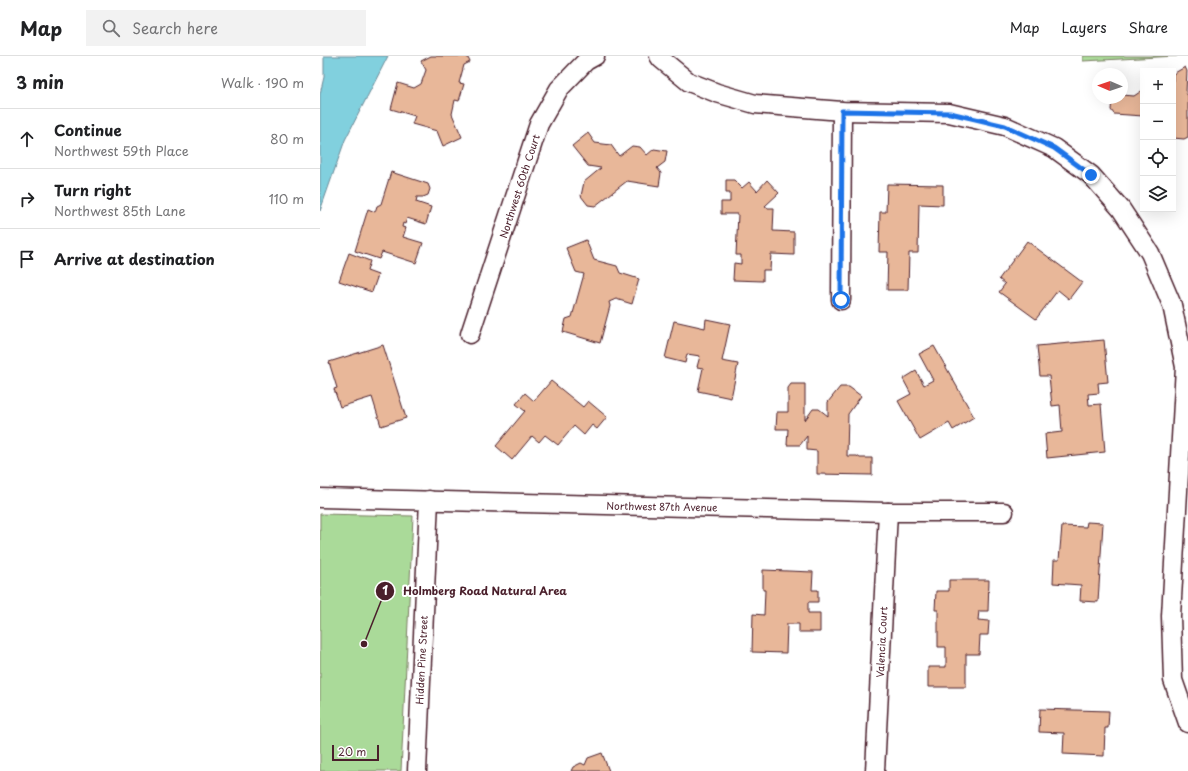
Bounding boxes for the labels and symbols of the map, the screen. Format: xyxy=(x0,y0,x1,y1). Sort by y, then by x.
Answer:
north arrow xyxy=(1092,68,1128,104)
street label: Northwest 60th Court xyxy=(495,132,543,240)
route end xyxy=(1082,166,1100,184)
route start xyxy=(832,291,850,309)
street label: Northwest 87th Avenue xyxy=(606,498,718,514)
callout: Holmberg Road Natural Area xyxy=(375,580,575,603)
text: 1 xyxy=(382,581,388,599)
text: Holmberg Road Natural Area xyxy=(403,582,567,599)
street label: Valencia Court xyxy=(872,606,890,678)
street label: Hidden Pine Street xyxy=(411,615,431,705)
scale bar xyxy=(332,743,379,762)

